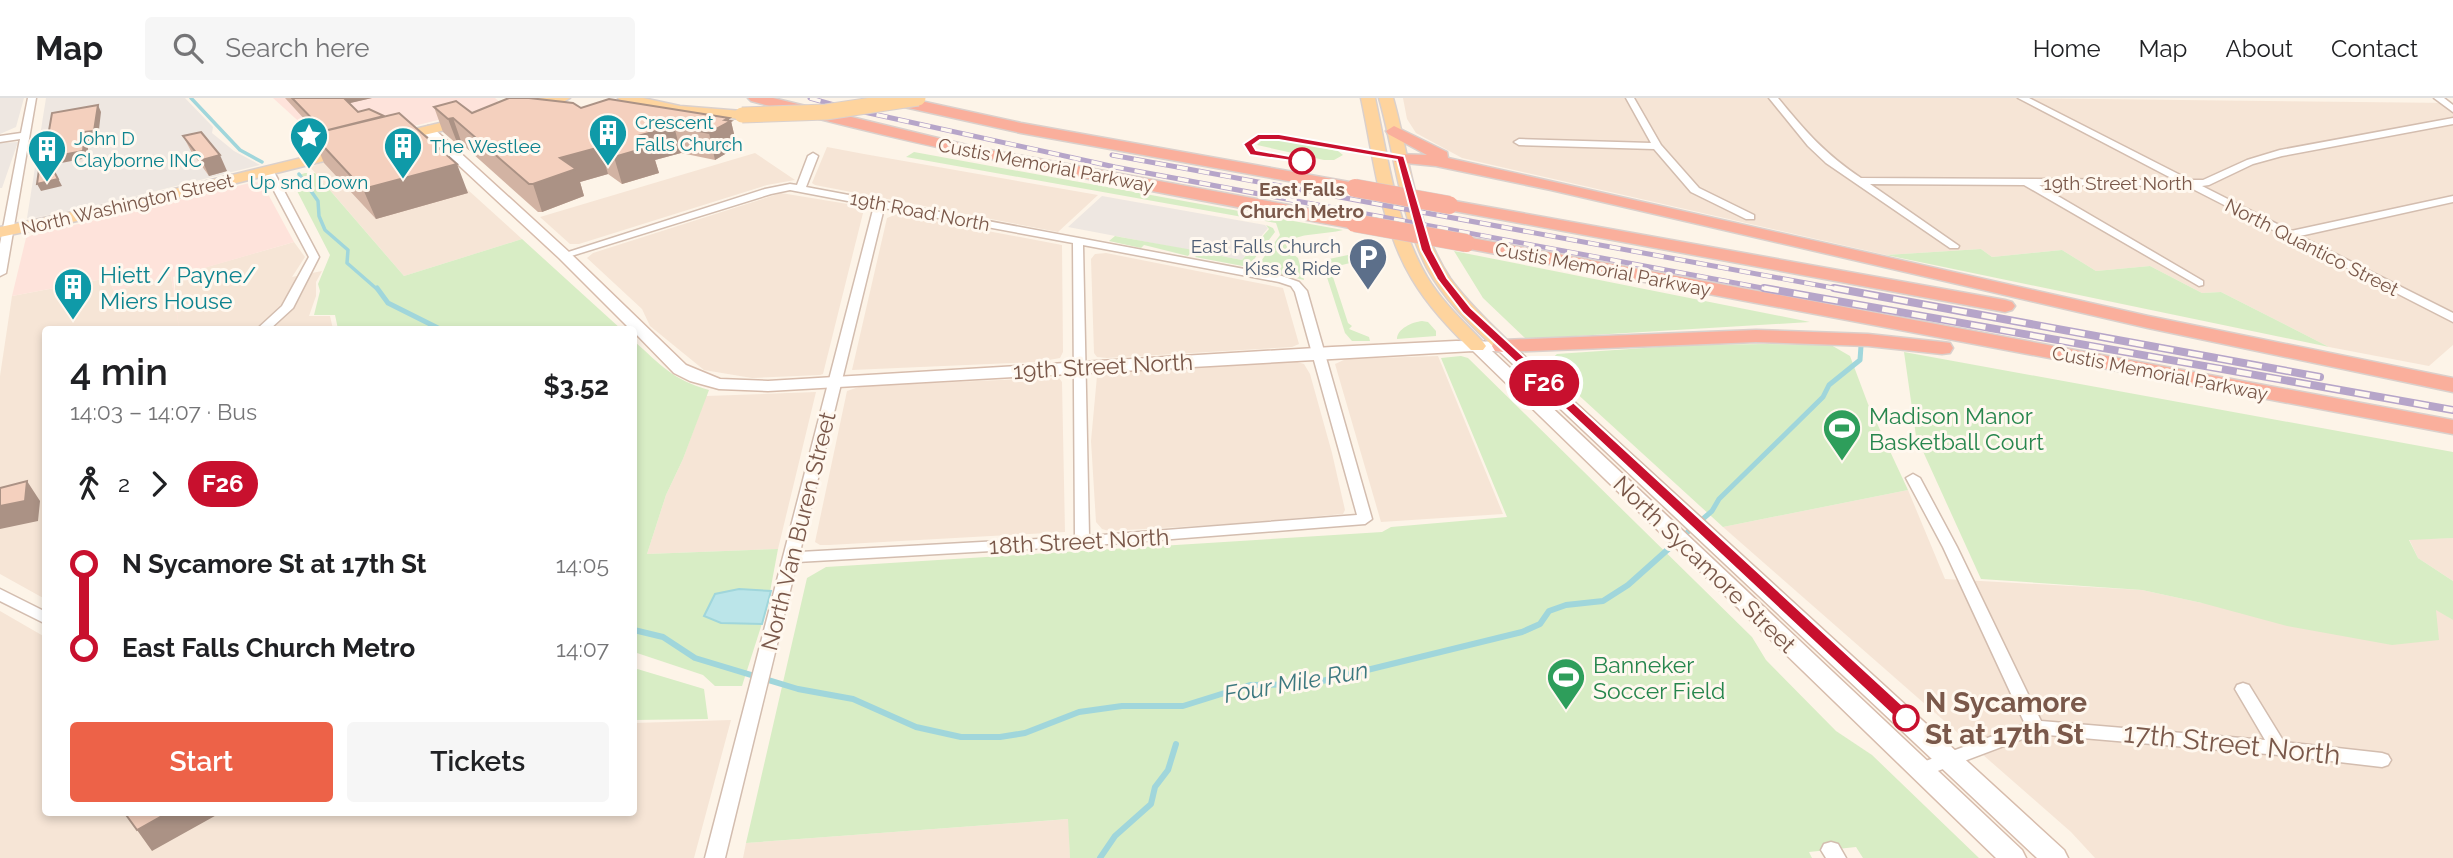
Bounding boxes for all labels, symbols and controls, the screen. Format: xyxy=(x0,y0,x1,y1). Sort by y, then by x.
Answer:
search box xyxy=(145,17,635,80)
text: Map xyxy=(35,29,103,68)
icon: search xyxy=(169,29,207,67)
text: Search here xyxy=(225,33,370,63)
text: Home xyxy=(2033,34,2101,63)
text: Map xyxy=(2139,34,2187,63)
text: About xyxy=(2225,34,2293,63)
text: Contact xyxy=(2331,34,2418,63)
place label: Crescent Falls Church xyxy=(635,111,743,155)
building icon: Crescent Falls Church xyxy=(587,112,629,167)
place icon: Up snd Down xyxy=(288,115,330,170)
building icon: The Westlee xyxy=(382,125,424,180)
place label: John D Clayborne INC xyxy=(74,127,202,171)
building icon: John D Clayborne INC xyxy=(26,128,68,183)
street label: Custis Memorial Parkway xyxy=(936,133,1156,197)
place label: The Westlee xyxy=(430,135,541,157)
marker: East Falls Church Metro xyxy=(1289,148,1315,174)
street label: North Washington Street xyxy=(19,169,236,239)
place label: Up snd Down xyxy=(250,171,368,193)
street label: 19th Street North xyxy=(2044,172,2193,194)
place label: East Falls Church Metro xyxy=(1240,178,1364,222)
street label: 19th Road North xyxy=(848,187,992,235)
street label: North Quantico Street xyxy=(2222,194,2403,301)
place label: East Falls Church Kiss & Ride xyxy=(1191,235,1341,279)
parking icon: East Falls Church Kiss & Ride xyxy=(1347,236,1389,291)
street label: Custis Memorial Parkway xyxy=(1493,237,1713,301)
place label: Hiett / Payne/ Miers House xyxy=(100,261,256,314)
building icon: Hiett / Payne/ Miers House xyxy=(52,266,94,321)
street label: Custis Memorial Parkway xyxy=(2050,341,2270,405)
street label: 19th Street North xyxy=(1012,348,1194,384)
text: 4 min xyxy=(70,349,168,394)
line badge: F26 xyxy=(1504,360,1584,406)
text: F26 xyxy=(1523,368,1565,397)
text: $3.52 xyxy=(543,371,609,401)
text: 14:03 – 14:07 · Bus xyxy=(70,398,257,425)
place label: Madison Manor Basketball Court xyxy=(1869,402,2044,455)
sports icon: Madison Manor Basketball Court xyxy=(1821,407,1863,462)
street label: North Van Buren Street xyxy=(755,409,841,653)
icon: walk xyxy=(70,465,108,503)
icon: forward xyxy=(140,465,178,503)
text: F26 xyxy=(202,469,244,498)
text: 2 xyxy=(118,470,130,497)
street label: North Sycamore Street xyxy=(1608,470,1802,658)
street label: 18th Street North xyxy=(988,523,1170,559)
text: N Sycamore St at 17th St xyxy=(122,549,427,579)
text: 14:05 xyxy=(556,551,609,578)
text: East Falls Church Metro xyxy=(122,633,415,663)
text: 14:07 xyxy=(556,635,609,662)
place label: Banneker Soccer Field xyxy=(1593,651,1725,704)
water label: Four Mile Run xyxy=(1221,655,1371,709)
sports icon: Banneker Soccer Field xyxy=(1545,656,1587,711)
place label: N Sycamore St at 17th St xyxy=(1925,686,2087,751)
marker: N Sycamore St at 17th St xyxy=(1893,705,1919,731)
street label: 17th Street North xyxy=(2122,716,2342,772)
button: Start xyxy=(70,722,333,802)
button: Tickets xyxy=(347,722,609,802)

